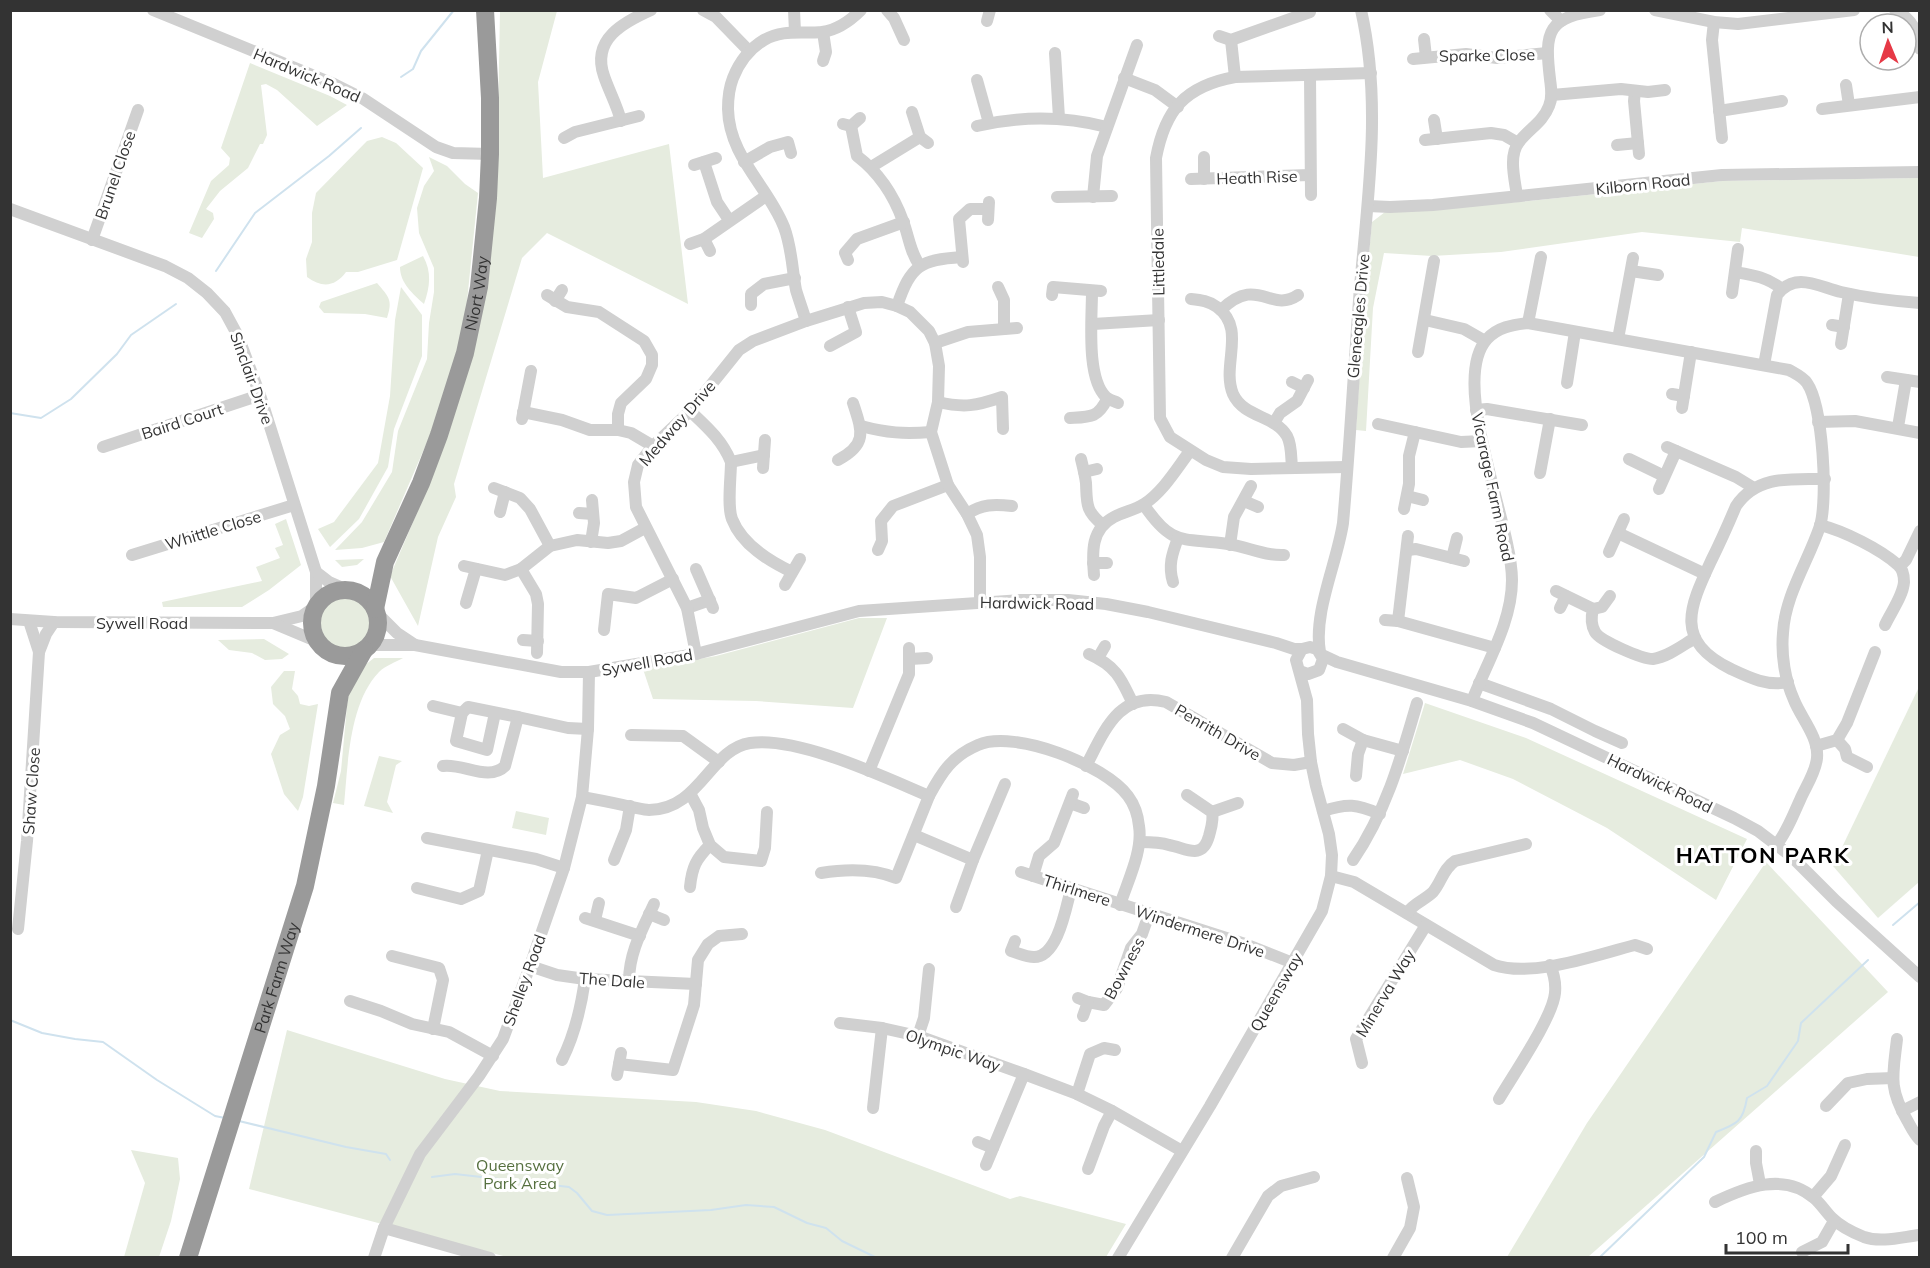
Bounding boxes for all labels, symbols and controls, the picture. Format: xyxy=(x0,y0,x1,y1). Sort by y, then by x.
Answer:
north arrow xyxy=(1858,12,1918,72)
text: N xyxy=(1881,17,1894,37)
street label: Hardwick Road xyxy=(250,43,364,107)
street label: Sparke Close xyxy=(1439,44,1535,66)
street label: Brunel Close xyxy=(90,128,140,222)
street label: Heath Rise xyxy=(1216,166,1298,188)
street label: Kilborn Road xyxy=(1595,169,1691,199)
street label: Littledale xyxy=(1147,228,1169,296)
street label: Gleneagles Drive xyxy=(1343,253,1373,379)
street label: Niort Way xyxy=(460,254,492,333)
street label: Sinclair Drive xyxy=(226,329,278,427)
street label: Medway Drive xyxy=(634,376,720,470)
street label: Baird Court xyxy=(139,398,226,444)
street label: Vicarage Farm Road xyxy=(1467,411,1519,563)
street label: Whittle Close xyxy=(163,506,263,554)
street label: Hardwick Road xyxy=(980,592,1094,614)
street label: Sywell Road xyxy=(96,613,188,633)
street label: Sywell Road xyxy=(600,644,694,680)
street label: Penrith Drive xyxy=(1172,699,1264,765)
street label: Shaw Close xyxy=(18,747,44,835)
street label: Hardwick Road xyxy=(1604,749,1716,817)
district label: HATTON PARK xyxy=(1676,841,1850,869)
street label: Thirlmere xyxy=(1041,870,1113,910)
street label: Windermere Drive xyxy=(1133,901,1267,961)
street label: Park Farm Way xyxy=(249,919,303,1035)
street label: Shelley Road xyxy=(498,931,550,1029)
street label: Bowness xyxy=(1099,933,1149,1003)
street label: Minerva Way xyxy=(1351,945,1419,1041)
street label: Queensway xyxy=(1245,949,1307,1035)
street label: The Dale xyxy=(578,968,646,992)
street label: Olympic Way xyxy=(903,1024,1004,1076)
park label: Queensway Park Area xyxy=(476,1155,564,1193)
scale bar xyxy=(1726,1217,1848,1255)
text: 100 m xyxy=(1735,1226,1788,1249)

